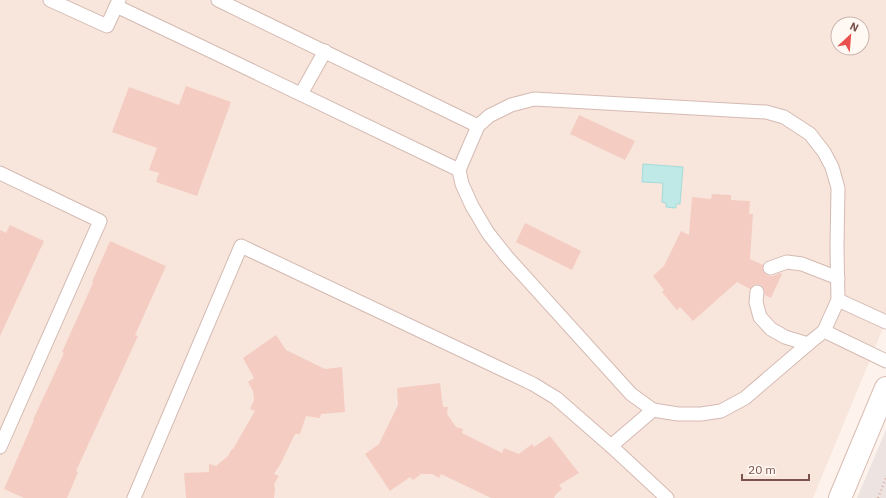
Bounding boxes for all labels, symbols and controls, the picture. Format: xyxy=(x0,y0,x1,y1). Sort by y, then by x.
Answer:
north arrow xyxy=(830,16,870,56)
text: N xyxy=(848,19,861,35)
scale bar xyxy=(742,456,809,482)
text: 20 m xyxy=(748,462,776,477)

